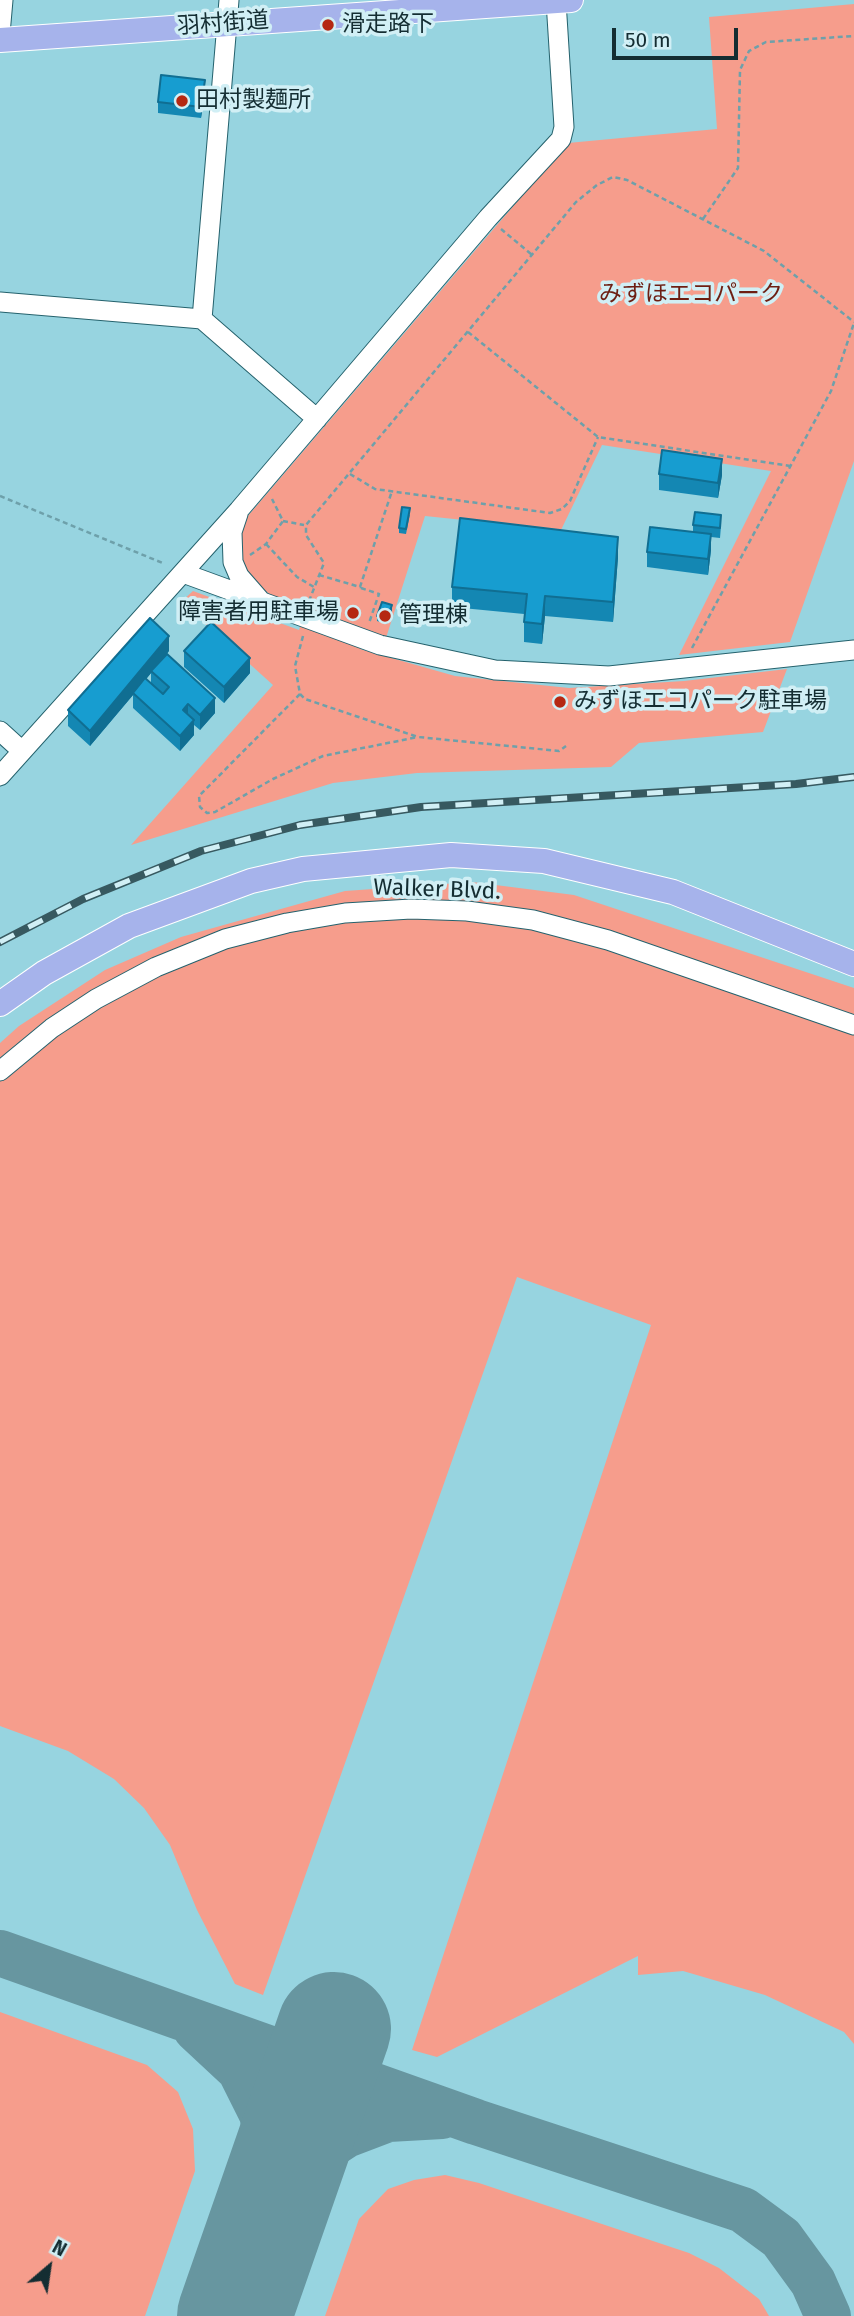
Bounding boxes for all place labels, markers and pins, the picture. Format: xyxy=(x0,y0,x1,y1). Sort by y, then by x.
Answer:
place label: 滑走路下 xyxy=(342,11,434,39)
marker: 滑走路下 xyxy=(320,17,336,33)
place label: 田村製麺所 xyxy=(196,87,311,115)
marker: 田村製麺所 xyxy=(174,93,190,109)
place label: 障害者用駐車場 xyxy=(178,599,339,627)
place label: 管理棟 xyxy=(399,602,468,630)
marker: 障害者用駐車場 xyxy=(345,605,361,621)
marker: 管理棟 xyxy=(377,608,393,624)
place label: みずほエコパーク駐車場 xyxy=(574,688,827,716)
marker: みずほエコパーク駐車場 xyxy=(552,694,568,710)

